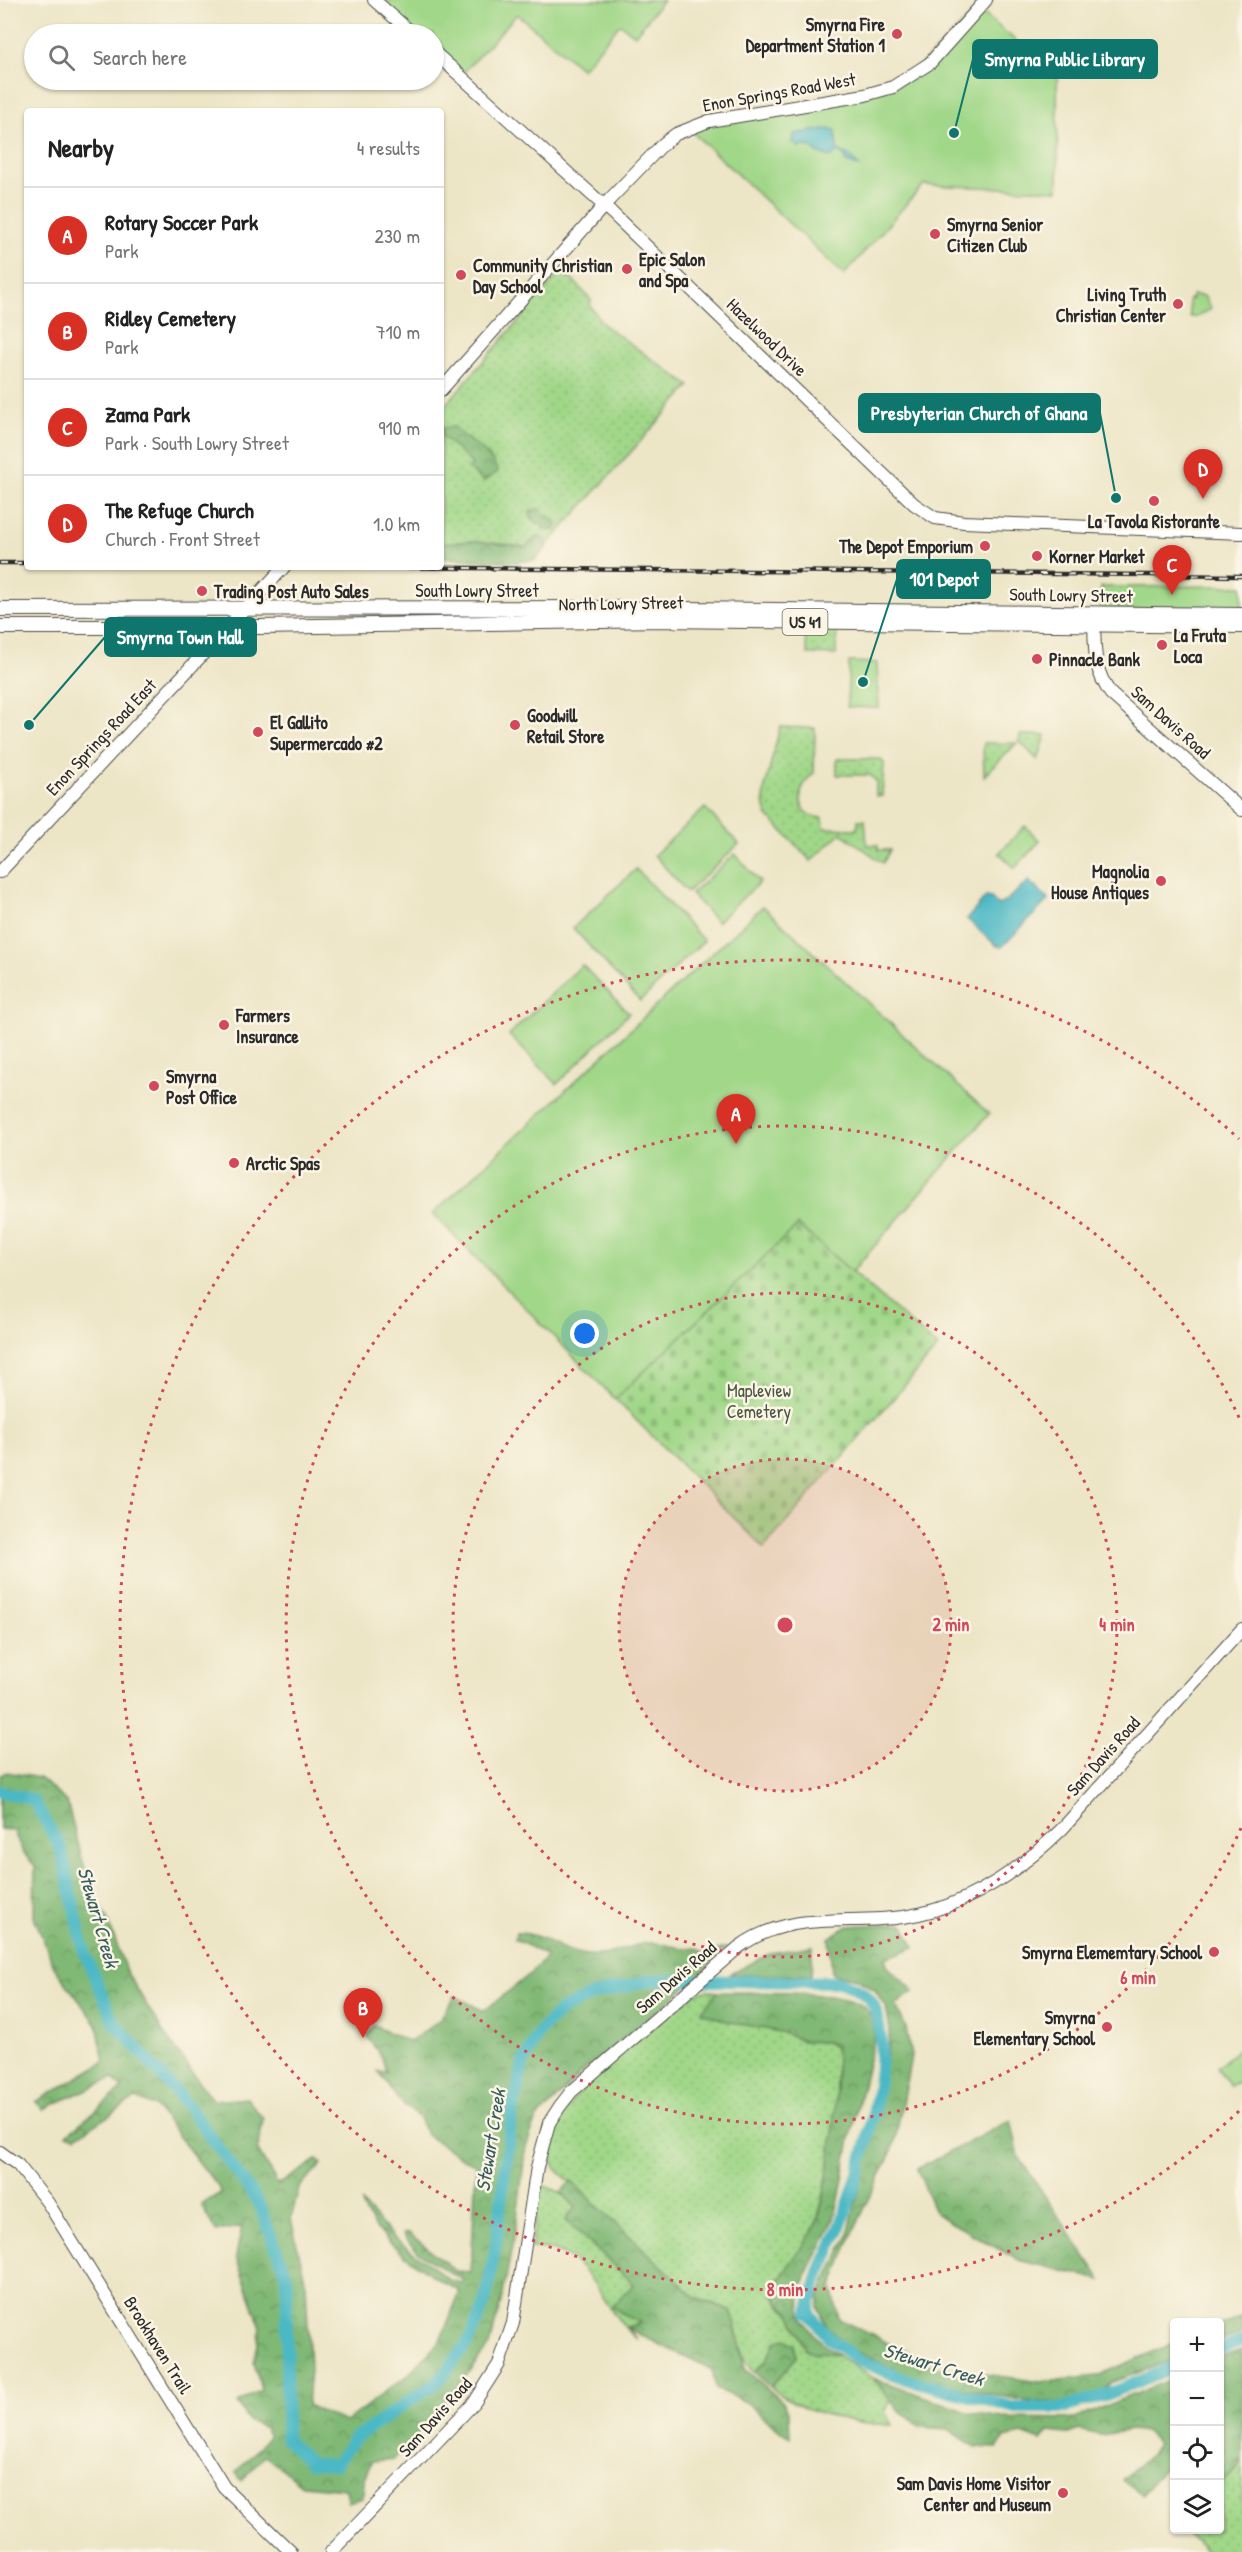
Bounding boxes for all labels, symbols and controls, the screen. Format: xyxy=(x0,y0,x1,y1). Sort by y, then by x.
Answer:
place label: Smyrna Fire Department Station 1 xyxy=(746,12,886,59)
search box xyxy=(24,24,444,90)
marker: Smyrna Fire Department Station 1 xyxy=(890,27,904,41)
callout: Smyrna Public Library xyxy=(973,40,1157,78)
icon: search xyxy=(45,41,78,74)
text: Search here xyxy=(93,42,187,72)
text: Smyrna Public Library xyxy=(985,45,1146,73)
street label: Enon Springs Road West xyxy=(701,66,858,118)
text: Nearby xyxy=(48,130,114,165)
text: 4 results xyxy=(357,134,420,161)
text: Rotary Soccer Park xyxy=(105,207,258,237)
place label: Smyrna Senior Citizen Club xyxy=(947,212,1043,258)
text: A xyxy=(63,222,72,249)
text: 230 m xyxy=(375,222,420,249)
marker: Smyrna Senior Citizen Club xyxy=(928,227,942,241)
text: Park xyxy=(105,237,138,264)
place label: Epic Salon and Spa xyxy=(639,247,705,294)
place label: Community Christian Day School xyxy=(473,253,613,300)
marker: Epic Salon and Spa xyxy=(620,262,634,276)
marker: Community Christian Day School xyxy=(454,268,468,282)
place label: Living Truth Christian Center xyxy=(1056,282,1166,328)
street label: Hazelwood Drive xyxy=(721,292,813,382)
marker: Living Truth Christian Center xyxy=(1171,297,1185,311)
text: Ridley Cemetery xyxy=(105,303,236,333)
text: B xyxy=(62,318,73,345)
text: 710 m xyxy=(376,318,420,345)
text: Park xyxy=(105,333,138,360)
callout: Presbyterian Church of Ghana xyxy=(859,394,1100,432)
text: Zama Park xyxy=(105,399,190,429)
text: Presbyterian Church of Ghana xyxy=(871,399,1087,427)
text: C xyxy=(62,414,73,441)
text: 910 m xyxy=(378,414,420,441)
text: Park · South Lowry Street xyxy=(105,429,289,456)
pin: D xyxy=(1184,450,1222,499)
marker: La Tavola Ristorante xyxy=(1147,494,1161,508)
text: The Refuge Church xyxy=(105,495,254,525)
place label: La Tavola Ristorante xyxy=(1088,509,1221,534)
text: D xyxy=(63,510,72,537)
text: 1.0 km xyxy=(373,510,420,537)
text: Church · Front Street xyxy=(105,525,260,552)
place label: The Depot Emporium xyxy=(838,534,973,560)
marker: The Depot Emporium xyxy=(978,539,992,553)
place label: Korner Market xyxy=(1049,544,1145,569)
pin: C xyxy=(1152,546,1192,595)
marker: Korner Market xyxy=(1030,549,1044,563)
callout: 101 Depot xyxy=(897,560,990,598)
text: 101 Depot xyxy=(909,565,980,593)
street label: South Lowry Street xyxy=(415,578,540,603)
place label: Trading Post Auto Sales xyxy=(213,579,369,605)
street label: South Lowry Street xyxy=(1009,581,1134,609)
marker: Trading Post Auto Sales xyxy=(195,584,209,598)
street label: North Lowry Street xyxy=(559,589,684,617)
road number: US 41 xyxy=(782,609,828,635)
callout: Smyrna Town Hall xyxy=(105,618,256,656)
text: Smyrna Town Hall xyxy=(117,623,245,651)
place label: La Fruta Loca xyxy=(1174,623,1227,669)
marker: La Fruta Loca xyxy=(1155,638,1169,652)
place label: Pinnacle Bank xyxy=(1049,647,1140,672)
marker: Pinnacle Bank xyxy=(1030,652,1044,666)
street label: Enon Springs Road East xyxy=(40,672,162,801)
street label: Sam Davis Road xyxy=(1126,680,1216,764)
place label: Goodwill Retail Store xyxy=(527,703,605,749)
place label: El Gallito Supermercado #2 xyxy=(270,710,383,757)
marker: Goodwill Retail Store xyxy=(508,718,522,732)
marker: El Gallito Supermercado #2 xyxy=(251,725,265,739)
place label: Magnolia House Antiques xyxy=(1051,859,1150,906)
marker: Magnolia House Antiques xyxy=(1154,874,1168,888)
place label: Farmers Insurance xyxy=(235,1003,300,1049)
marker: Farmers Insurance xyxy=(217,1018,231,1032)
place label: Smyrna Post Office xyxy=(166,1064,238,1110)
marker: Smyrna Post Office xyxy=(147,1079,161,1093)
pin: A xyxy=(716,1094,756,1144)
place label: Arctic Spas xyxy=(246,1151,320,1177)
marker: Arctic Spas xyxy=(227,1156,241,1170)
your location xyxy=(570,1319,599,1348)
park label: Mapleview Cemetery xyxy=(727,1378,792,1424)
text: 2 min xyxy=(933,1612,969,1637)
text: 4 min xyxy=(1099,1612,1135,1637)
centre of rings xyxy=(775,1615,795,1635)
street label: Sam Davis Road xyxy=(1061,1711,1145,1801)
water label: Stewart Creek xyxy=(72,1864,127,1972)
street label: Sam Davis Road xyxy=(630,1935,722,2019)
place label: Smyrna Elememtary School xyxy=(1022,1940,1203,1966)
marker: Smyrna Elememtary School xyxy=(1207,1945,1221,1959)
text: 6 min xyxy=(1120,1965,1156,1990)
pin: B xyxy=(344,1988,382,2038)
place label: Smyrna Elementary School xyxy=(974,2005,1096,2052)
marker: Smyrna Elementary School xyxy=(1100,2020,1114,2034)
water label: Stewart Creek xyxy=(469,2085,512,2193)
text: 8 min xyxy=(767,2277,803,2302)
street label: Brookhaven Trail xyxy=(118,2292,198,2399)
map controls xyxy=(1170,2318,1224,2534)
button: + xyxy=(1170,2318,1224,2372)
water label: Stewart Creek xyxy=(881,2336,989,2392)
street label: Sam Davis Road xyxy=(393,2372,477,2462)
button: − xyxy=(1170,2372,1224,2426)
button: locate xyxy=(1170,2426,1224,2480)
place label: Sam Davis Home Visitor Center and Museum xyxy=(897,2471,1051,2517)
button: layers xyxy=(1170,2480,1224,2534)
marker: Sam Davis Home Visitor Center and Museum xyxy=(1056,2486,1070,2500)

